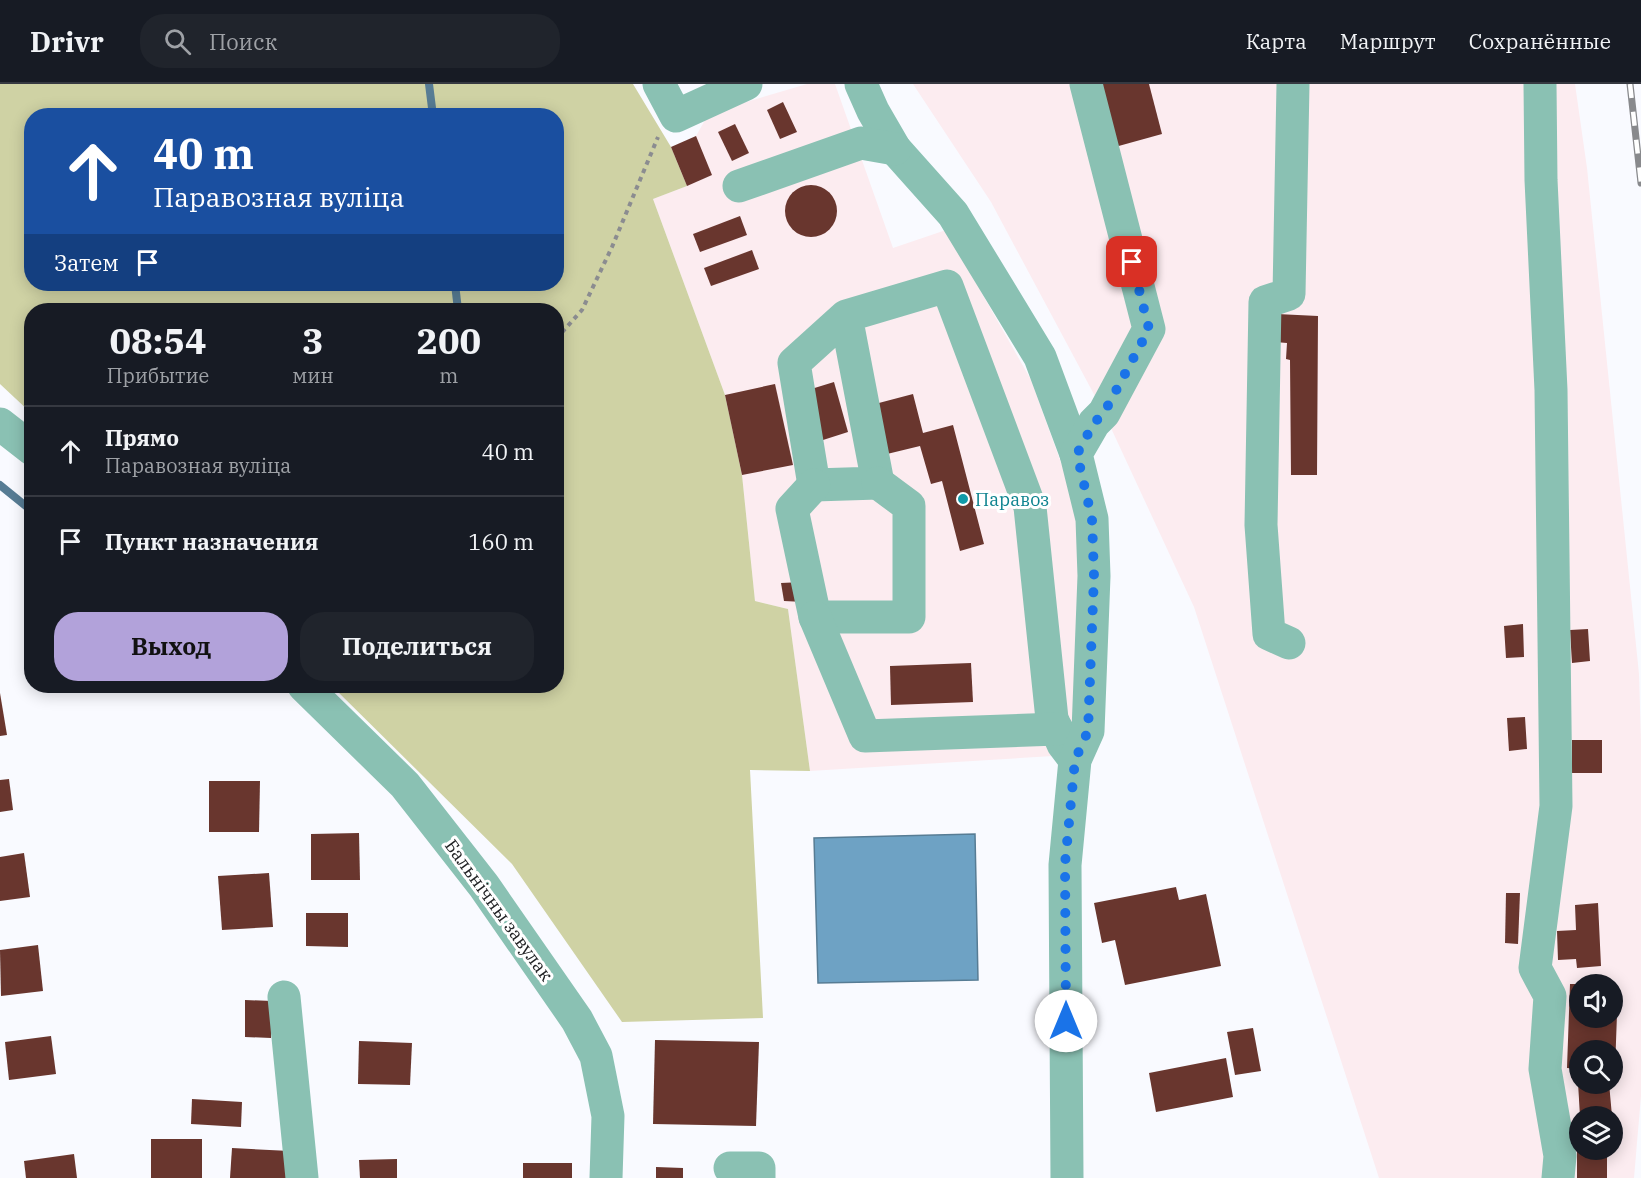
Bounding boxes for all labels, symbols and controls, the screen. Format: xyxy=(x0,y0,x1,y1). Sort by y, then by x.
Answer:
search box xyxy=(140,14,560,68)
text: Drivr xyxy=(30,23,104,60)
icon: search xyxy=(161,25,194,58)
text: Поиск xyxy=(209,27,277,56)
text: Карта xyxy=(1246,27,1307,55)
text: Маршрут xyxy=(1340,27,1436,55)
text: Сохранённые xyxy=(1469,27,1611,55)
text: 40 m xyxy=(153,126,254,181)
icon: ahead xyxy=(54,132,132,210)
text: Паравозная вуліца xyxy=(153,179,404,214)
pin xyxy=(1106,236,1157,287)
icon: arrive xyxy=(1115,245,1148,278)
icon: arrive xyxy=(131,246,164,279)
text: Затем xyxy=(54,248,119,277)
text: 08:54 xyxy=(109,317,207,364)
text: 3 xyxy=(302,317,324,364)
text: 200 xyxy=(416,317,481,364)
text: Прибытие xyxy=(107,362,209,389)
text: мин xyxy=(292,362,334,389)
text: m xyxy=(439,362,458,389)
text: Прямо xyxy=(105,423,179,452)
icon: ahead xyxy=(54,435,87,468)
text: 40 m xyxy=(482,437,534,466)
text: Паравозная вуліца xyxy=(105,452,291,479)
place label: Паравоз xyxy=(975,488,1049,511)
marker: Паравоз xyxy=(956,492,970,506)
icon: arrive xyxy=(54,525,87,558)
text: Пункт назначения xyxy=(105,527,319,556)
text: 160 m xyxy=(468,527,534,556)
button: Выход xyxy=(54,612,288,681)
button: Поделиться xyxy=(300,612,534,681)
street label: Бальнічны завулак xyxy=(440,835,558,986)
map controls xyxy=(1569,974,1623,1160)
button: sound xyxy=(1569,974,1623,1028)
position arrow xyxy=(1034,989,1098,1053)
button: search xyxy=(1569,1040,1623,1094)
button: layers xyxy=(1569,1106,1623,1160)

